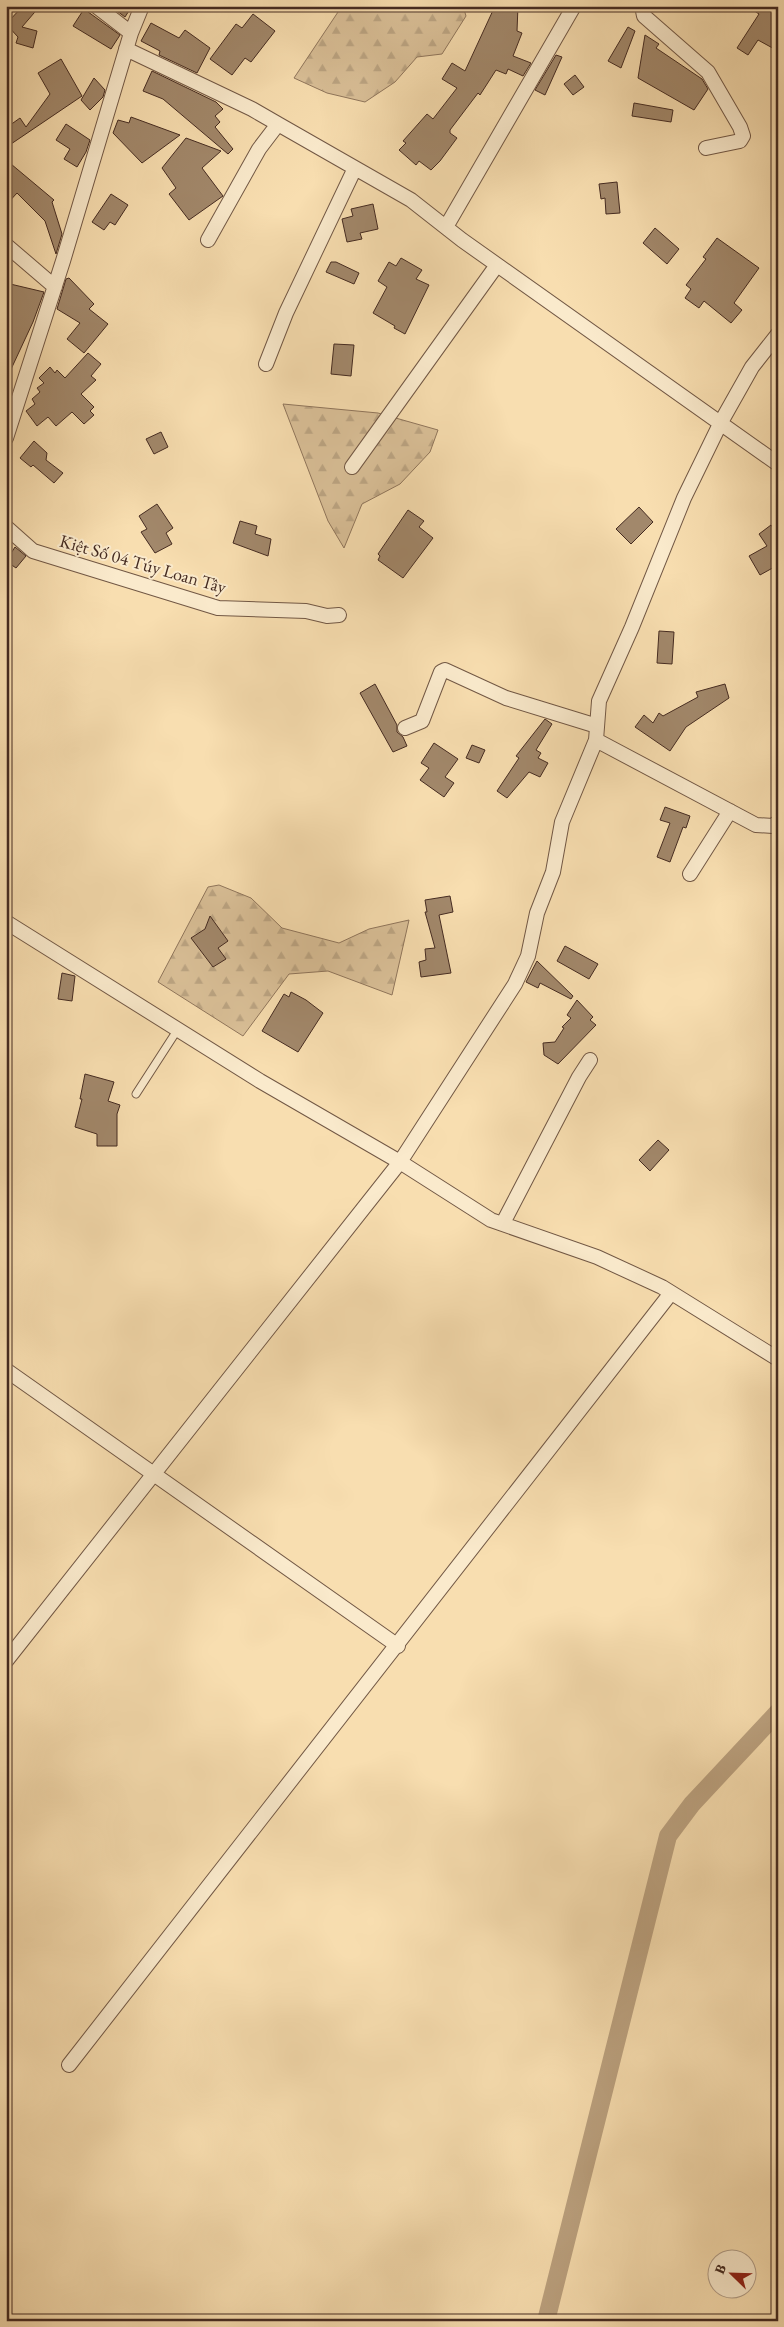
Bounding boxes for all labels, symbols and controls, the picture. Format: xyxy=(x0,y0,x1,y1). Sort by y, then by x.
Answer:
street label: Kiệt Số 04 Túy Loan Tây xyxy=(57,529,229,598)
north arrow xyxy=(706,2250,756,2300)
text: B xyxy=(710,2261,730,2276)

